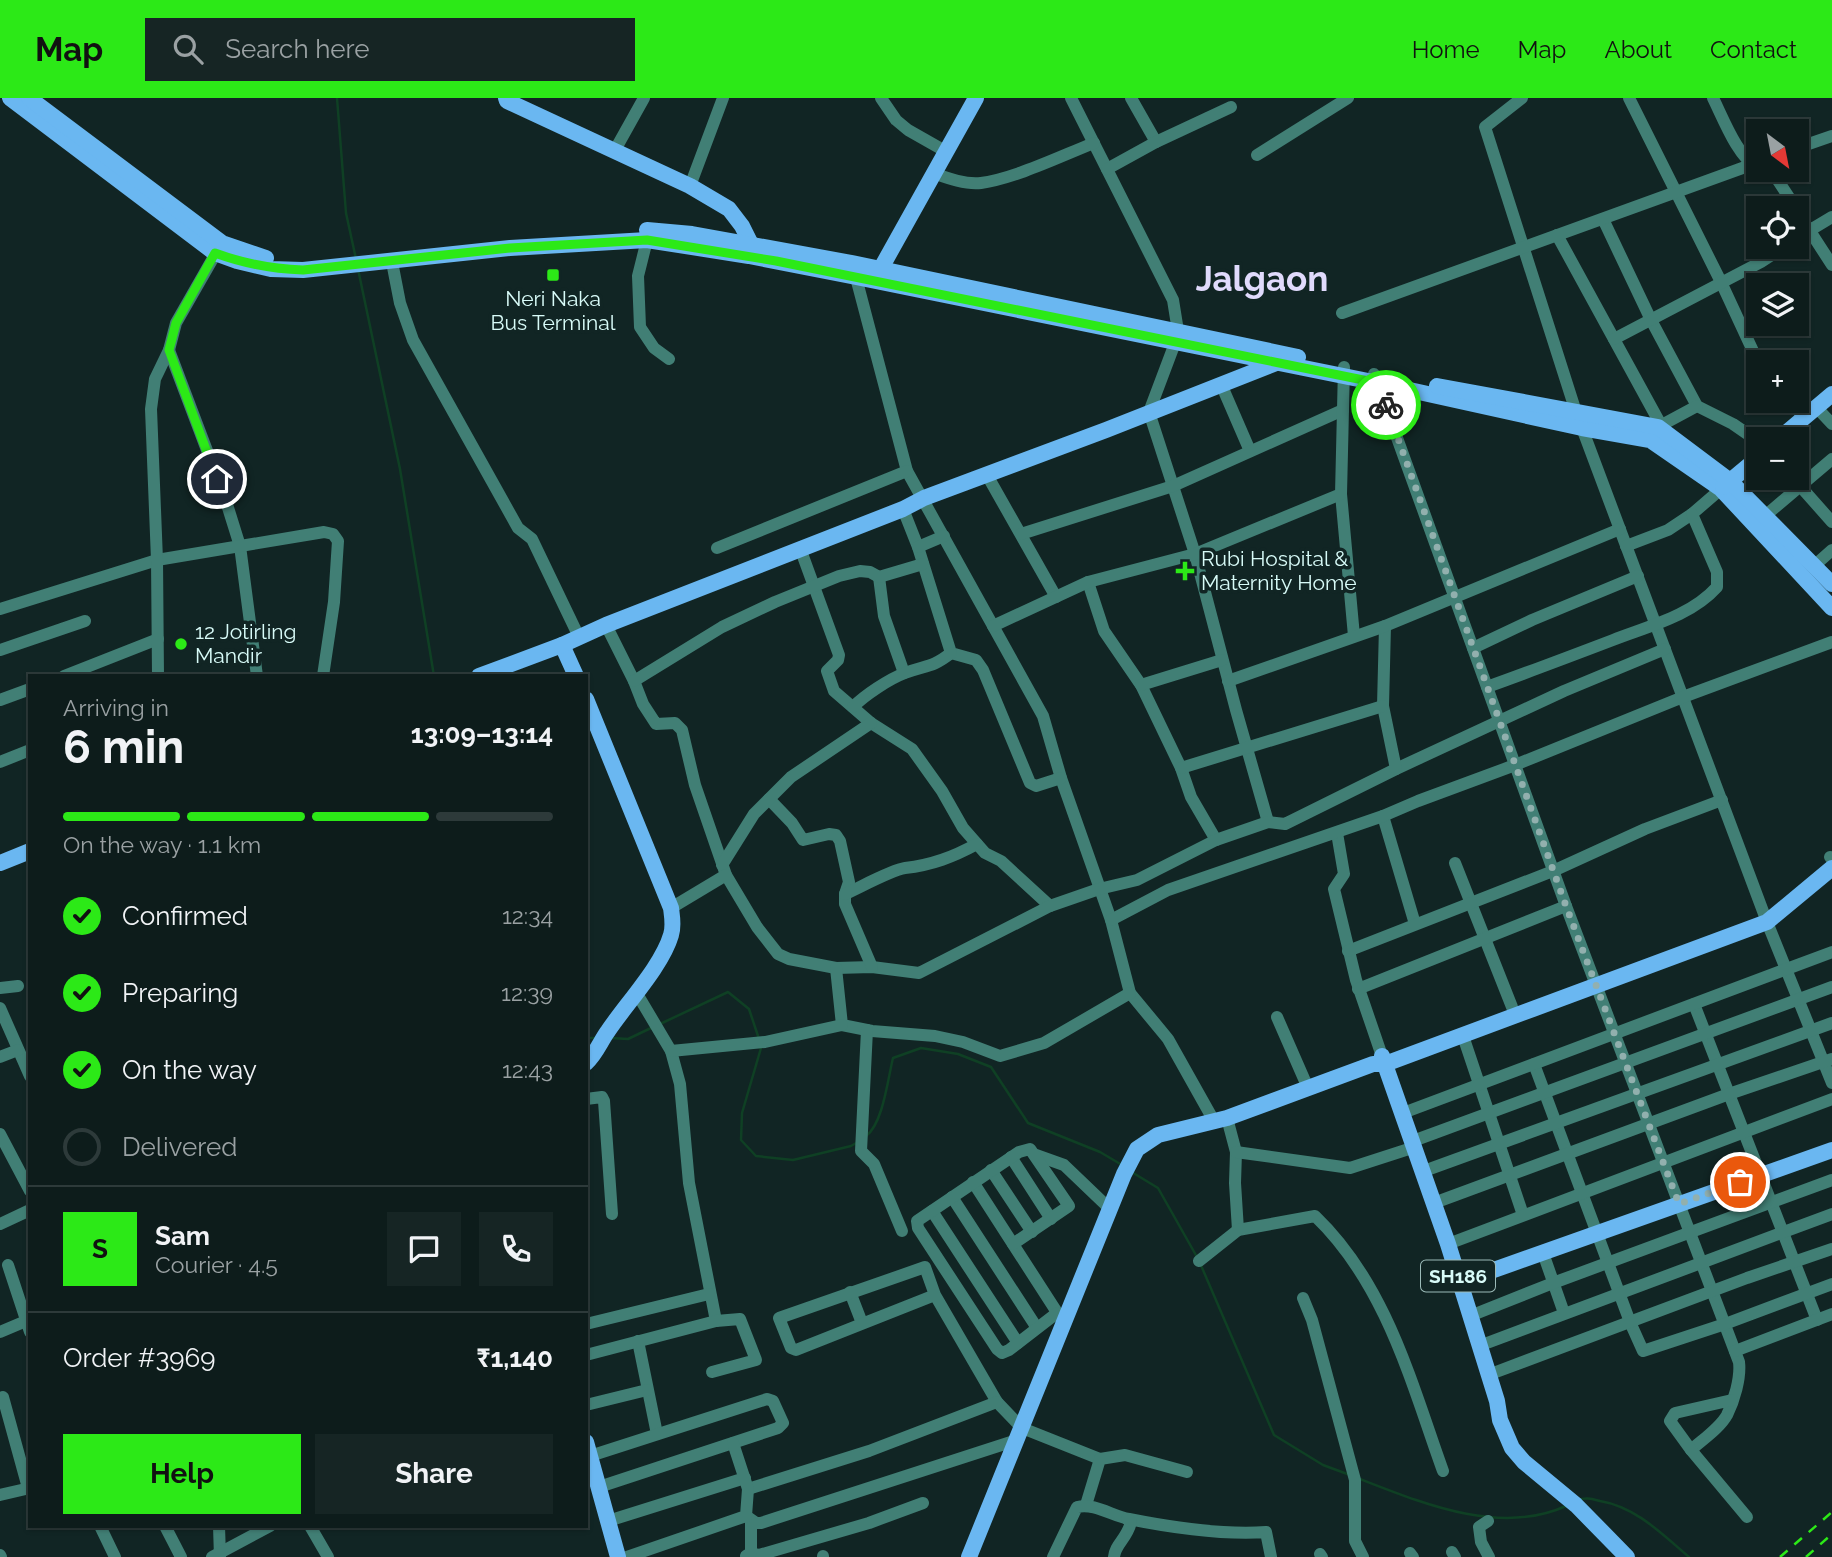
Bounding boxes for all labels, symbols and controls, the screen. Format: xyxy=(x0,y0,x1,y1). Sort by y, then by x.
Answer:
search box xyxy=(145,18,635,81)
text: Map xyxy=(35,30,103,69)
icon: search xyxy=(169,30,207,68)
text: Search here xyxy=(225,34,370,64)
text: Home xyxy=(1412,35,1480,64)
text: Map xyxy=(1518,35,1566,64)
text: About xyxy=(1604,35,1672,64)
text: Contact xyxy=(1710,35,1797,64)
north arrow xyxy=(1746,119,1810,182)
map controls xyxy=(1746,119,1809,490)
button: locate xyxy=(1746,196,1809,259)
district label: Jalgaon xyxy=(1196,258,1328,299)
marker: Neri Naka Bus Terminal xyxy=(545,267,561,283)
button: layers xyxy=(1746,273,1809,336)
place label: Neri Naka Bus Terminal xyxy=(491,286,616,335)
button: + xyxy=(1746,350,1809,413)
courier xyxy=(1351,370,1421,440)
icon: bike xyxy=(1367,386,1405,424)
button: − xyxy=(1746,427,1809,490)
pin xyxy=(187,449,247,509)
icon: home xyxy=(198,460,236,498)
place label: Rubi Hospital & Maternity Home xyxy=(1201,546,1357,595)
marker: Rubi Hospital & Maternity Home xyxy=(1175,561,1195,581)
place label: 12 Jotirling Mandir xyxy=(195,619,296,668)
marker: 12 Jotirling Mandir xyxy=(173,636,189,652)
text: Arriving in xyxy=(63,694,169,721)
text: 13:09–13:14 xyxy=(411,719,553,749)
text: 6 min xyxy=(63,720,184,774)
text: On the way · 1.1 km xyxy=(63,831,261,858)
icon: check xyxy=(63,897,101,935)
text: Confirmed xyxy=(122,901,248,931)
text: 12:34 xyxy=(502,902,553,929)
icon: check xyxy=(63,974,101,1012)
text: Preparing xyxy=(122,978,238,1008)
text: 12:39 xyxy=(501,979,553,1006)
icon: check xyxy=(63,1051,101,1089)
text: On the way xyxy=(122,1055,257,1085)
text: 12:43 xyxy=(502,1056,553,1083)
text: Delivered xyxy=(122,1132,237,1162)
pin xyxy=(1710,1152,1770,1212)
icon: bag xyxy=(1721,1163,1759,1201)
button: chat xyxy=(387,1212,461,1286)
button: phone xyxy=(479,1212,553,1286)
text: Sam xyxy=(155,1221,210,1251)
text: S xyxy=(92,1234,108,1264)
text: Courier · 4.5 xyxy=(155,1251,278,1278)
road number: SH186 xyxy=(1421,1260,1495,1292)
text: Order #3969 xyxy=(63,1343,216,1373)
text: ₹1,140 xyxy=(477,1343,553,1373)
button: Help xyxy=(63,1434,301,1514)
button: Share xyxy=(315,1434,553,1514)

